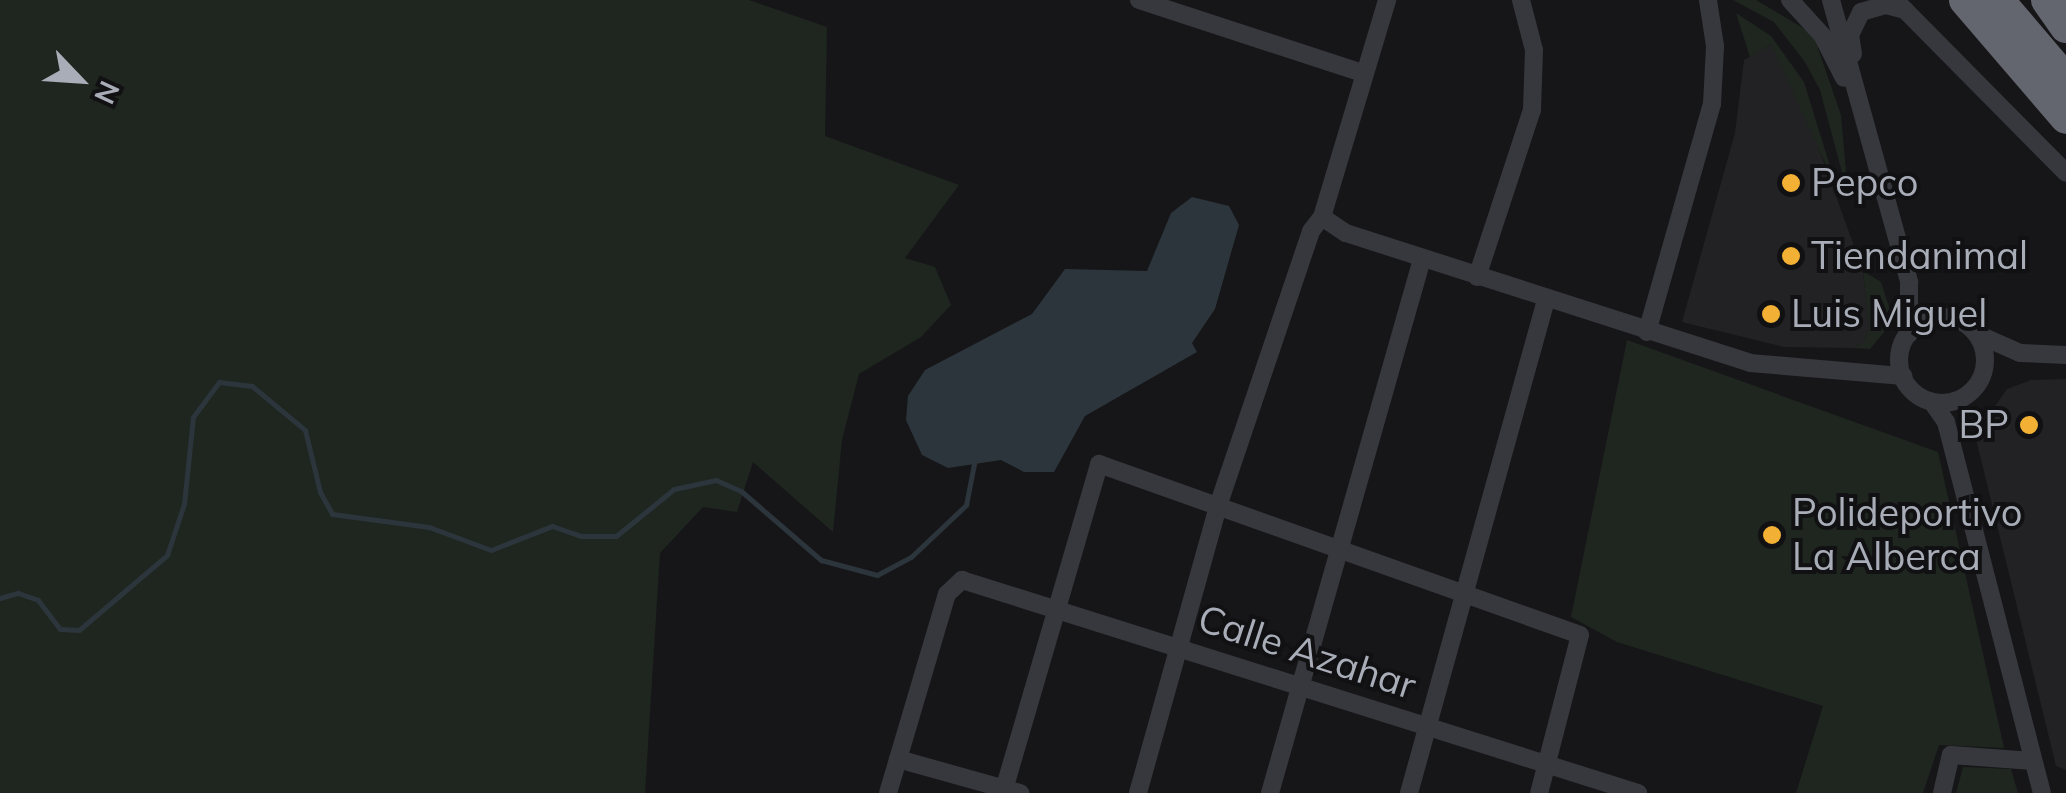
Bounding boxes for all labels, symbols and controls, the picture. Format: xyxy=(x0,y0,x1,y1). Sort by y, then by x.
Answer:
north arrow xyxy=(30,30,130,130)
text: N xyxy=(87,76,128,110)
place label: Pepco xyxy=(1811,160,1918,206)
marker: Pepco xyxy=(1780,172,1802,194)
place label: Tiendanimal xyxy=(1811,233,2028,279)
marker: Tiendanimal xyxy=(1780,245,1802,267)
place label: Luis Miguel xyxy=(1791,291,1987,337)
marker: Luis Miguel xyxy=(1760,303,1782,325)
place label: BP xyxy=(1958,402,2009,448)
marker: BP xyxy=(2018,414,2040,436)
place label: Polideportivo La Alberca xyxy=(1792,490,2022,580)
marker: Polideportivo La Alberca xyxy=(1761,524,1783,546)
street label: Calle Azahar xyxy=(1193,595,1421,709)

